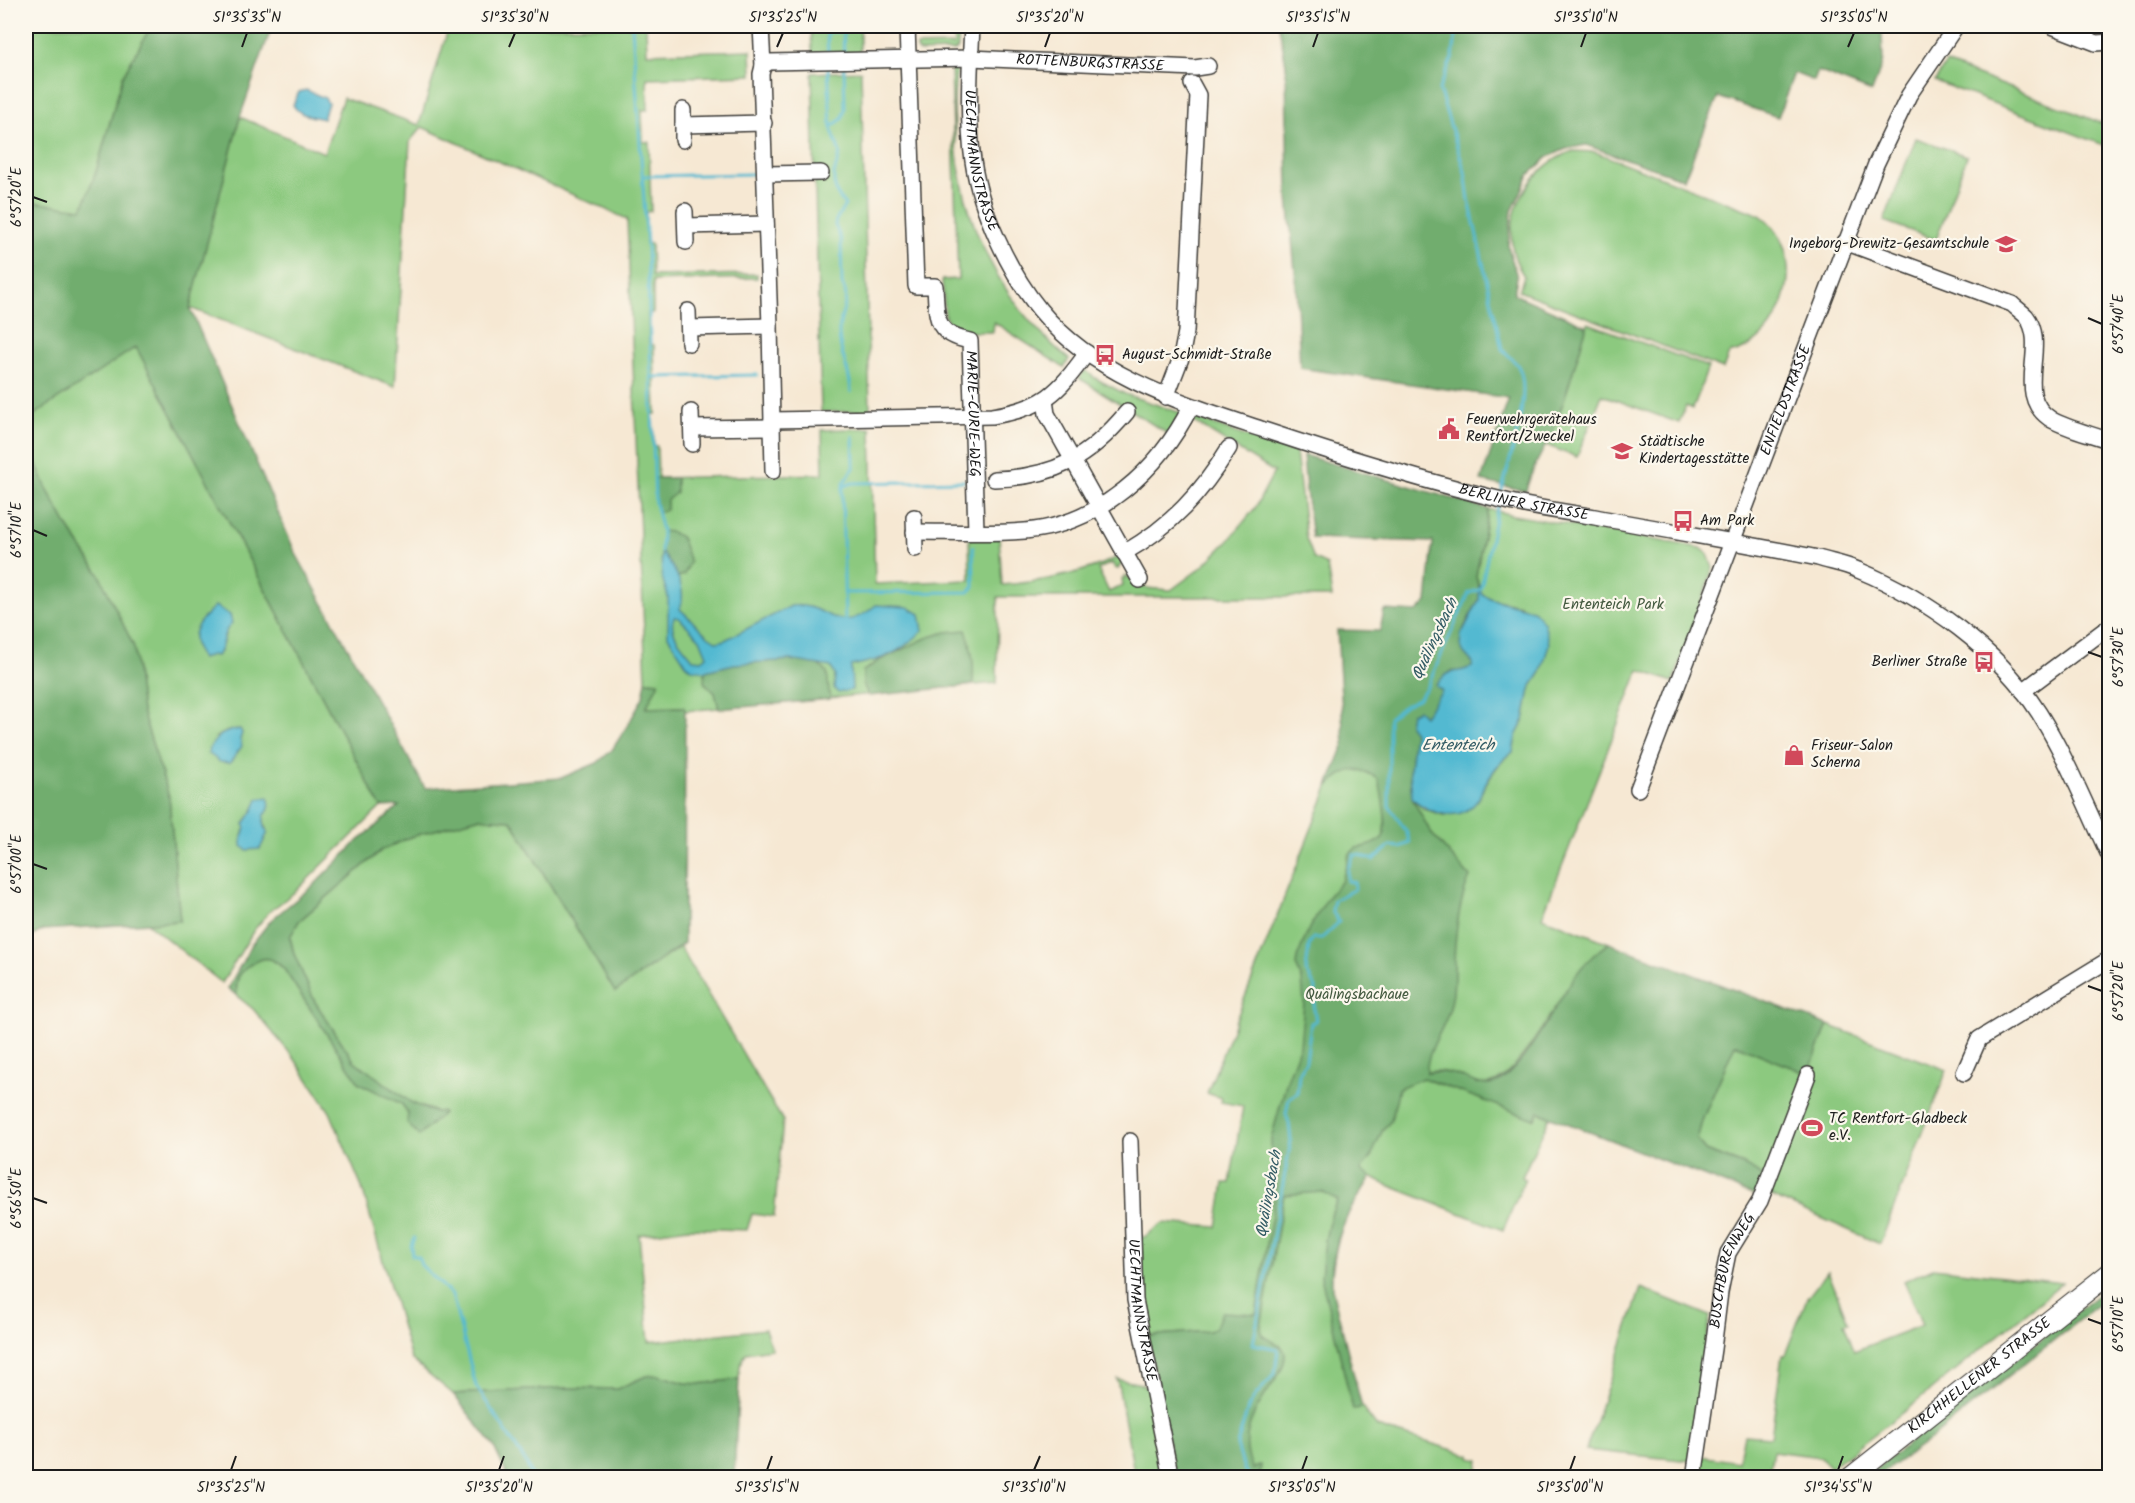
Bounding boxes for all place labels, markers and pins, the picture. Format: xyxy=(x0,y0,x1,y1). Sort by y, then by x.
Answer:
place label: Ingeborg-Drewitz-Gesamtschule xyxy=(1789,232,1989,256)
school or university icon: Ingeborg-Drewitz-Gesamtschule xyxy=(1994,232,2018,256)
bus stop icon: August-Schmidt-Straße xyxy=(1093,343,1117,367)
place label: August-Schmidt-Straße xyxy=(1122,343,1272,367)
place label: Feuerwehrgerätehaus Rentfort/Zweckel xyxy=(1466,408,1597,449)
public building icon: Feuerwehrgerätehaus Rentfort/Zweckel xyxy=(1437,417,1461,441)
place label: Städtische Kindertagesstätte xyxy=(1639,430,1750,471)
school or university icon: Städtische Kindertagesstätte xyxy=(1610,439,1634,463)
bus stop icon: Am Park xyxy=(1671,509,1695,533)
place label: Am Park xyxy=(1700,509,1755,533)
place label: Berliner Straße xyxy=(1871,650,1967,674)
bus stop icon: Berliner Straße xyxy=(1972,650,1996,674)
place label: Friseur-Salon Scherna xyxy=(1811,734,1893,775)
shop icon: Friseur-Salon Scherna xyxy=(1782,743,1806,767)
place label: TC Rentfort-Gladbeck e.V. xyxy=(1829,1107,1968,1148)
sports icon: TC Rentfort-Gladbeck e.V. xyxy=(1800,1116,1824,1140)

